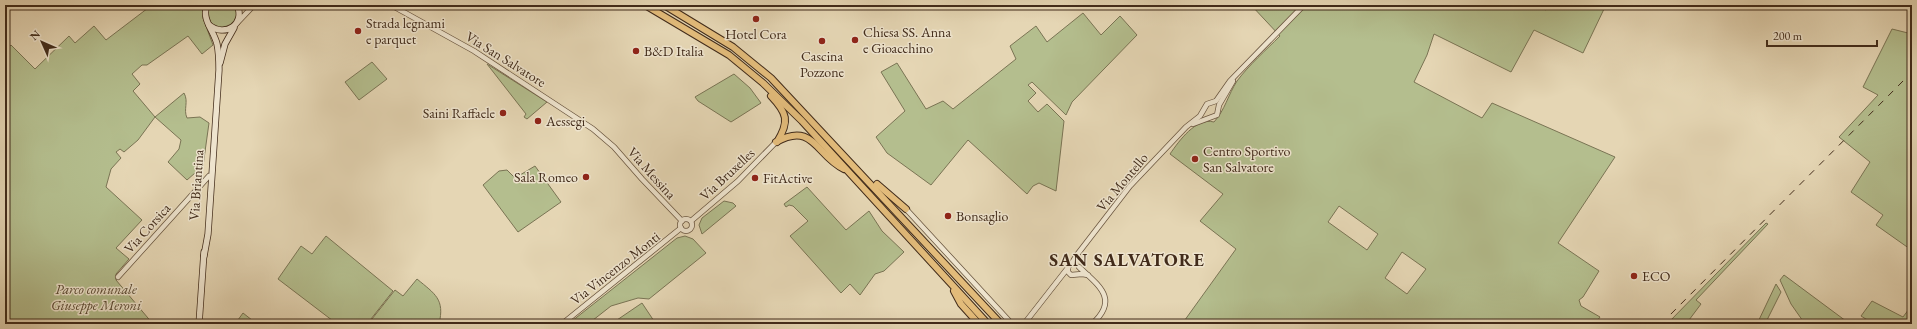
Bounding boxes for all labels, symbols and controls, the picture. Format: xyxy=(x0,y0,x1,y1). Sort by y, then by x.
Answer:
place label: Strada legnami e parquet xyxy=(366,14,445,48)
marker: Hotel Cora xyxy=(751,14,761,24)
north arrow xyxy=(22,22,62,62)
scale bar xyxy=(1767,22,1877,48)
place label: Chiesa SS. Anna e Gioacchino xyxy=(863,23,951,57)
place label: Hotel Cora xyxy=(725,25,787,43)
marker: Strada legnami e parquet xyxy=(353,26,363,36)
text: N xyxy=(27,27,43,43)
street label: Via San Salvatore xyxy=(462,27,550,91)
text: 200 m xyxy=(1773,28,1803,44)
marker: Chiesa SS. Anna e Gioacchino xyxy=(850,35,860,45)
marker: Cascina Pozzone xyxy=(817,36,827,46)
place label: B&D Italia xyxy=(644,42,704,60)
marker: B&D Italia xyxy=(631,46,641,56)
place label: Cascina Pozzone xyxy=(800,47,845,81)
place label: Saini Raffaele xyxy=(423,104,496,122)
marker: Saini Raffaele xyxy=(498,108,508,118)
place label: Aessegi xyxy=(545,112,586,130)
marker: Aessegi xyxy=(533,116,543,126)
place label: Centro Sportivo San Salvatore xyxy=(1203,142,1291,176)
street label: Via Messina xyxy=(624,143,680,203)
street label: Via Bruxelles xyxy=(696,144,759,204)
street label: Via Briantina xyxy=(185,149,207,221)
street label: Via Montello xyxy=(1092,149,1152,215)
marker: Centro Sportivo San Salvatore xyxy=(1190,154,1200,164)
place label: Sala Romeo xyxy=(514,168,578,186)
place label: FitActive xyxy=(763,169,813,187)
marker: Sala Romeo xyxy=(581,172,591,182)
marker: FitActive xyxy=(750,173,760,183)
street label: Via Corsica xyxy=(120,199,175,257)
place label: Bonsaglio xyxy=(956,207,1009,225)
marker: Bonsaglio xyxy=(943,211,953,221)
street label: Via Vincenzo Monti xyxy=(567,227,664,309)
district label: SAN SALVATORE xyxy=(1049,248,1205,271)
place label: ECO xyxy=(1642,267,1671,285)
marker: ECO xyxy=(1629,271,1639,281)
park label: Parco comunale Giuseppe Meroni xyxy=(51,280,142,314)

